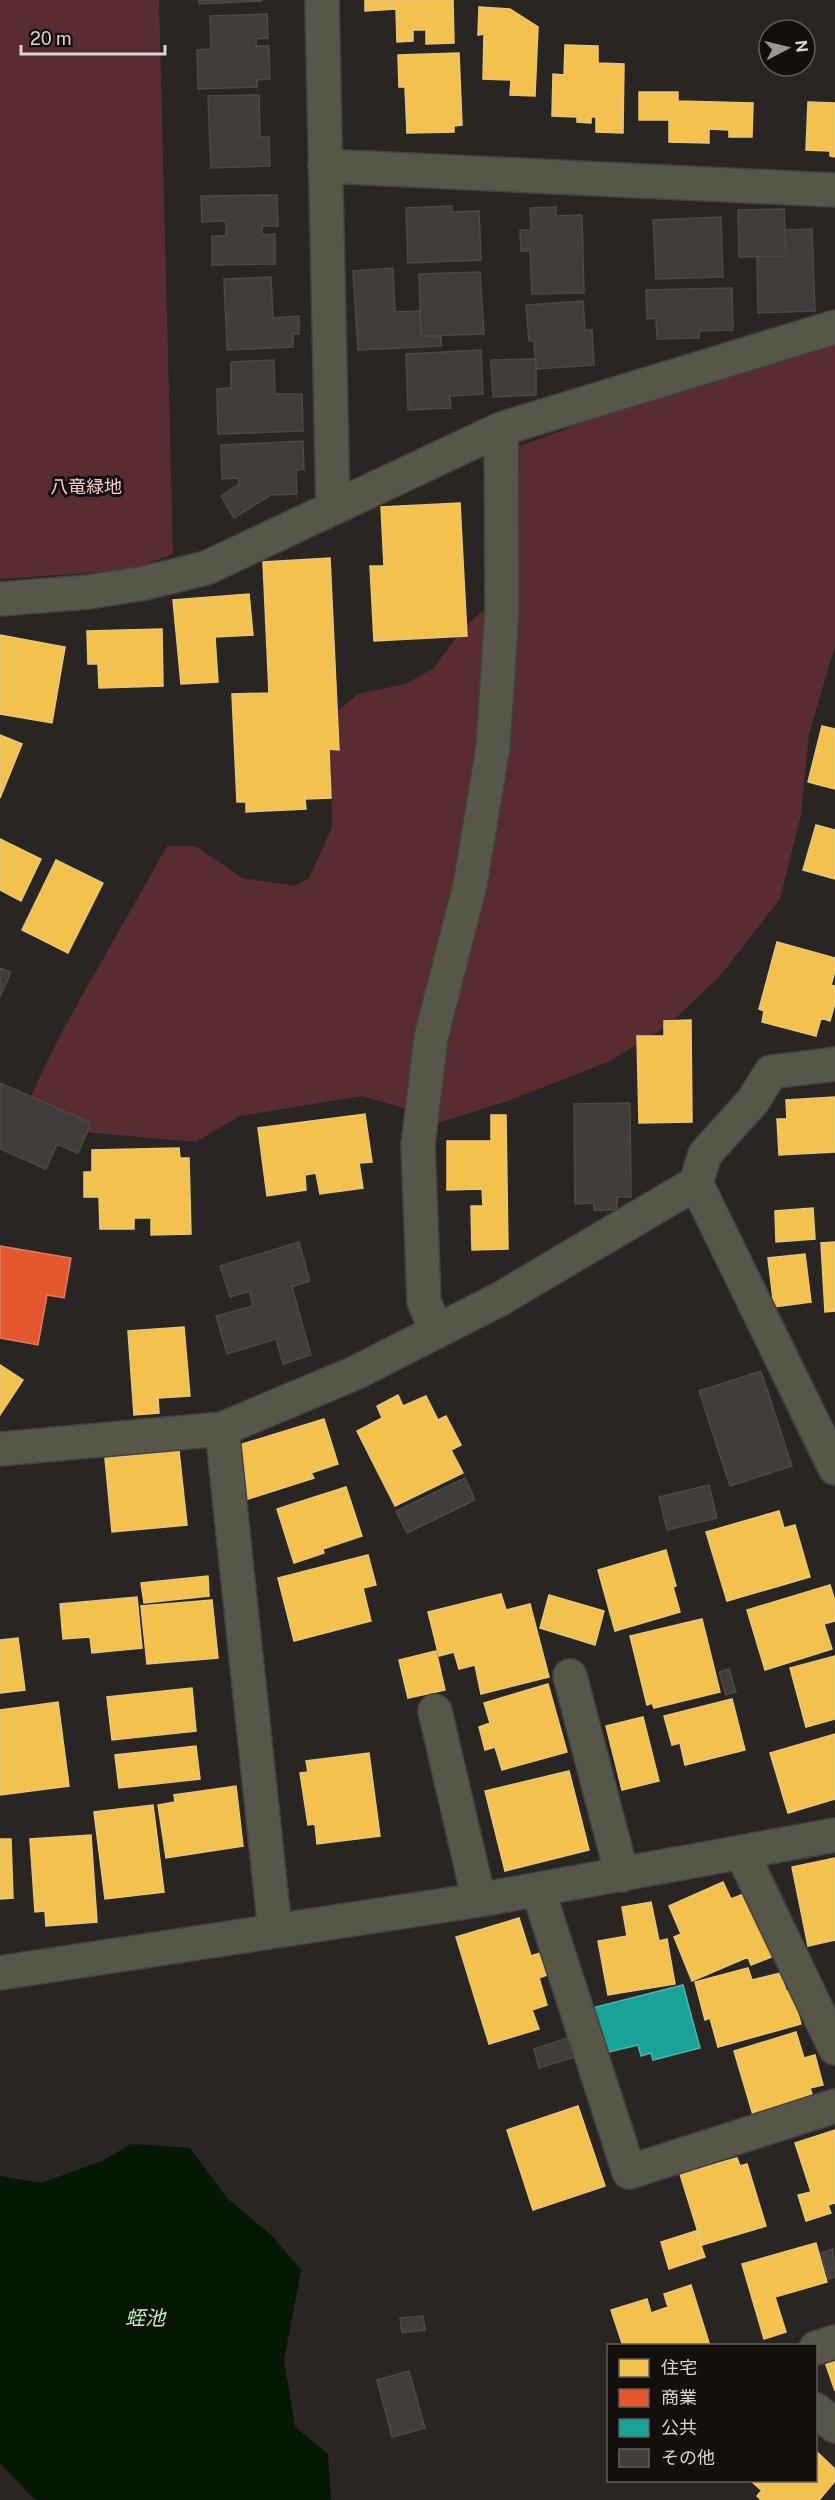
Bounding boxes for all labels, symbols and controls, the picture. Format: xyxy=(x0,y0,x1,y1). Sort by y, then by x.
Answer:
scale bar xyxy=(21,18,165,56)
north arrow xyxy=(757,18,817,78)
text: 20 m xyxy=(30,28,72,49)
text: N xyxy=(791,39,812,54)
park label: 八竜緑地 xyxy=(50,476,122,497)
water label: 蛭池 xyxy=(125,2306,167,2330)
legend xyxy=(607,2344,817,2482)
text: 住宅 xyxy=(661,2357,697,2378)
text: 商業 xyxy=(661,2387,697,2408)
text: 公共 xyxy=(661,2417,697,2438)
text: その他 xyxy=(661,2447,715,2468)

